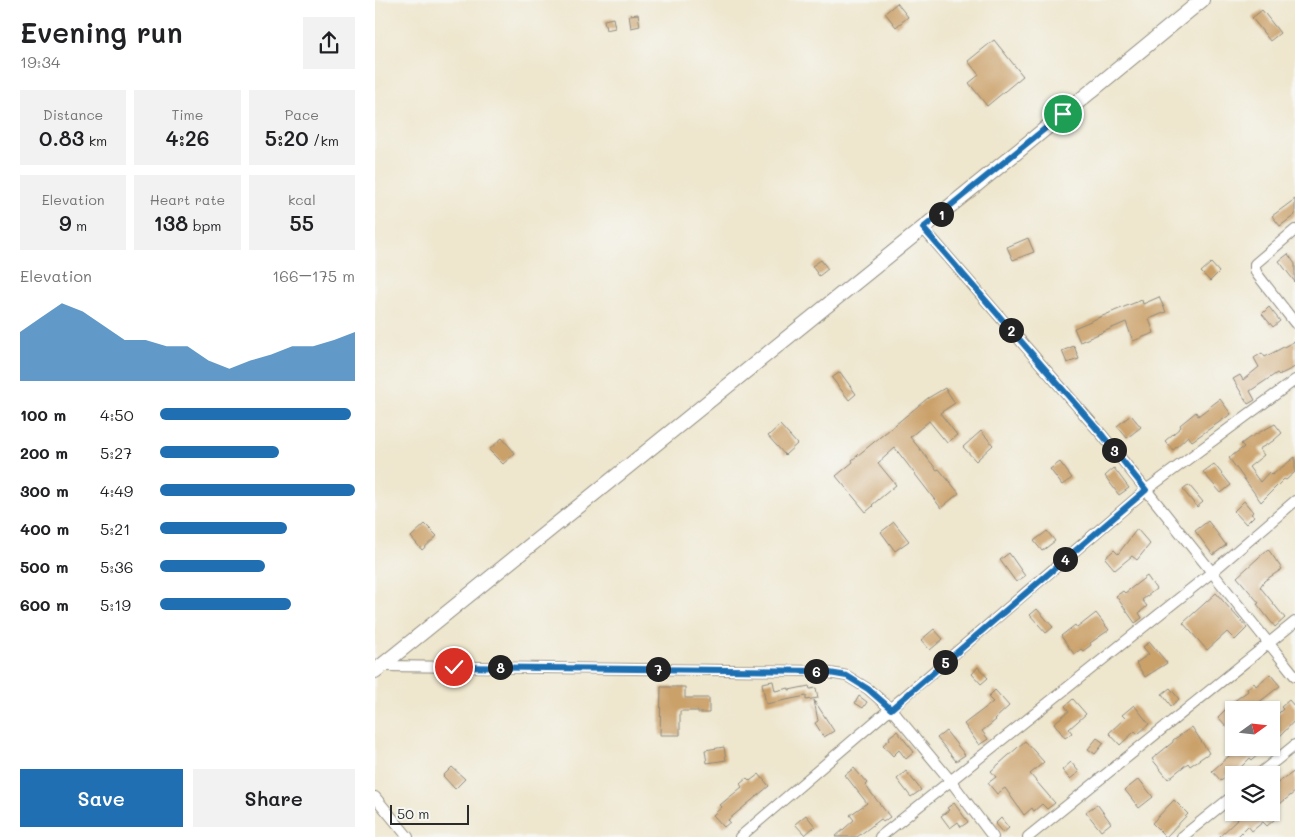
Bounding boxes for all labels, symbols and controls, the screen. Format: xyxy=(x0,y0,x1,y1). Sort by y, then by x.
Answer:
text: Evening run xyxy=(20,14,183,50)
button: share xyxy=(303,17,355,69)
text: 19:34 xyxy=(20,51,60,72)
pin xyxy=(1042,93,1084,135)
icon: arrive xyxy=(1049,100,1077,128)
text: Distance xyxy=(43,105,103,124)
text: Time xyxy=(172,105,203,124)
text: Pace xyxy=(285,105,319,124)
text: 0.83 xyxy=(39,124,84,151)
text: 4:26 xyxy=(165,124,210,151)
text: 5:20 xyxy=(265,124,309,151)
text: km xyxy=(84,131,107,150)
text: /km xyxy=(309,131,339,150)
text: Elevation xyxy=(42,190,105,209)
text: Heart rate xyxy=(150,190,225,209)
text: kcal xyxy=(288,190,316,209)
pin: 1 xyxy=(929,202,953,226)
text: 1 xyxy=(938,205,945,224)
text: 9 xyxy=(59,209,72,236)
text: 138 xyxy=(154,209,188,236)
text: 55 xyxy=(290,209,314,236)
text: m xyxy=(72,216,87,235)
text: bpm xyxy=(188,216,221,235)
text: Elevation xyxy=(20,265,92,286)
text: 166–175 m xyxy=(272,265,355,286)
pin: 2 xyxy=(999,318,1023,342)
text: 2 xyxy=(1008,321,1015,340)
text: 100 m xyxy=(20,404,66,425)
text: 4:50 xyxy=(100,404,134,425)
pin: 3 xyxy=(1101,438,1127,462)
text: 3 xyxy=(1110,441,1119,460)
text: 200 m xyxy=(20,442,68,463)
text: 5:27 xyxy=(100,442,132,463)
text: 300 m xyxy=(20,480,69,501)
text: 4:49 xyxy=(100,480,133,501)
text: 400 m xyxy=(20,518,69,539)
text: 5:21 xyxy=(100,518,130,539)
pin: 4 xyxy=(1053,546,1077,572)
text: 4 xyxy=(1061,550,1070,569)
text: 500 m xyxy=(20,556,68,577)
text: 5:36 xyxy=(100,556,133,577)
text: 600 m xyxy=(20,594,69,615)
text: 5:19 xyxy=(100,594,131,615)
pin xyxy=(433,646,475,688)
pin: 5 xyxy=(933,650,957,674)
icon: check xyxy=(440,653,468,681)
text: 5 xyxy=(941,653,950,672)
pin: 8 xyxy=(487,654,513,680)
pin: 7 xyxy=(645,656,671,682)
text: 8 xyxy=(496,658,505,677)
pin: 6 xyxy=(803,658,829,684)
text: 7 xyxy=(655,660,662,679)
text: 6 xyxy=(812,662,821,681)
north arrow xyxy=(1225,701,1280,756)
map controls xyxy=(1225,701,1280,821)
button: layers xyxy=(1225,766,1280,821)
button: Save xyxy=(20,769,183,827)
button: Share xyxy=(193,769,355,827)
scale bar xyxy=(390,802,469,825)
text: 50 m xyxy=(397,804,429,823)

